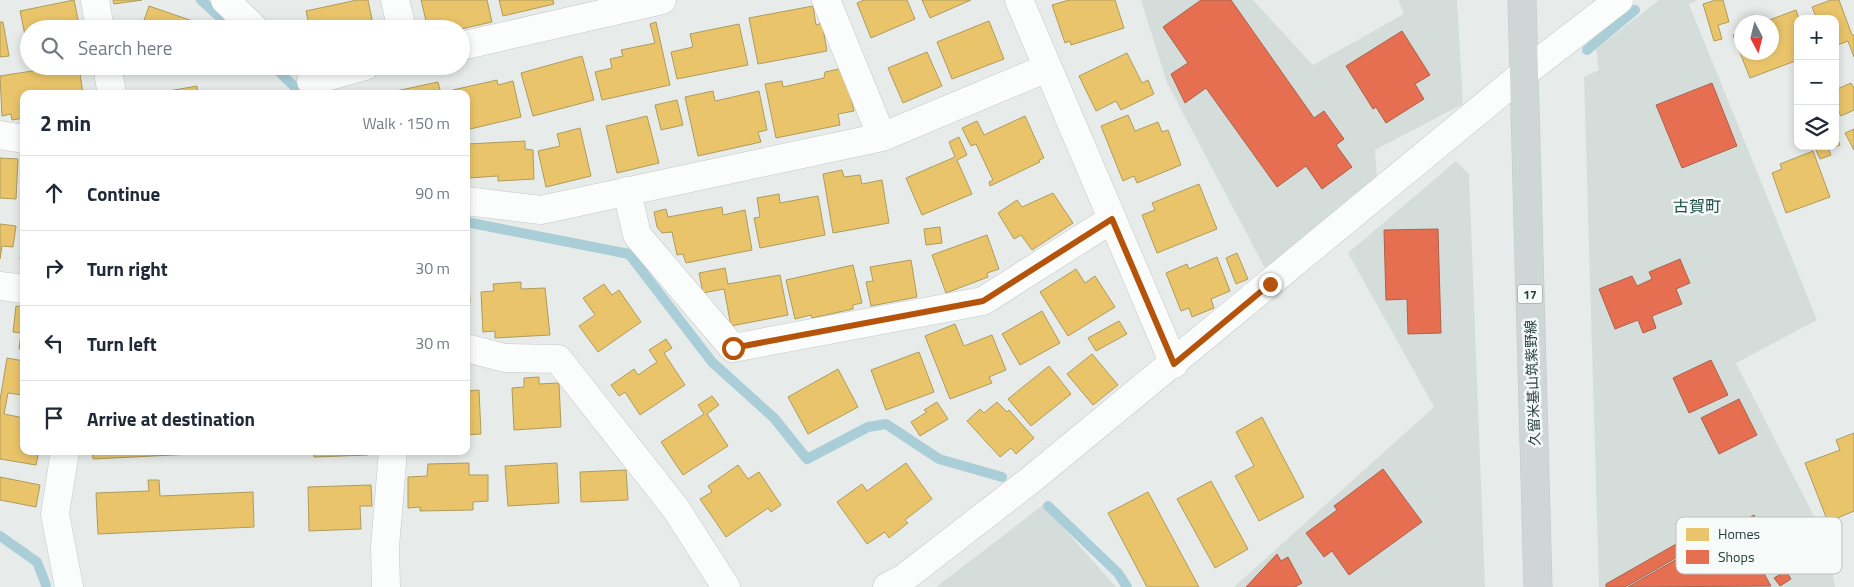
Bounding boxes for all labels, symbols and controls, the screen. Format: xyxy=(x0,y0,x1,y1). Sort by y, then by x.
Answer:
north arrow xyxy=(1734,15,1779,60)
map controls xyxy=(1794,15,1839,150)
button: + xyxy=(1794,15,1839,60)
search box xyxy=(20,20,470,75)
text: Search here xyxy=(78,33,172,62)
icon: search xyxy=(38,34,66,62)
button: − xyxy=(1794,60,1839,105)
button: layers xyxy=(1794,105,1839,150)
text: 2 min xyxy=(40,107,91,139)
text: Walk · 150 m xyxy=(362,111,450,135)
icon: ahead xyxy=(40,179,68,207)
text: Continue xyxy=(87,179,160,208)
text: 90 m xyxy=(415,181,450,205)
district label: 古賀町 xyxy=(1673,194,1721,218)
icon: right xyxy=(40,254,68,282)
text: Turn right xyxy=(87,254,168,283)
text: 30 m xyxy=(415,256,450,280)
route end xyxy=(1259,273,1282,296)
road number: 17 xyxy=(1518,284,1542,304)
street label: 久留米基山筑紫野線 xyxy=(1519,320,1545,446)
icon: left xyxy=(40,329,68,357)
text: Turn left xyxy=(87,329,157,358)
text: 30 m xyxy=(415,331,450,355)
route start xyxy=(722,337,745,360)
icon: arrive xyxy=(40,404,68,432)
text: Arrive at destination xyxy=(87,404,255,433)
legend xyxy=(1676,517,1842,574)
text: Homes xyxy=(1718,523,1760,544)
text: Shops xyxy=(1718,546,1754,567)

